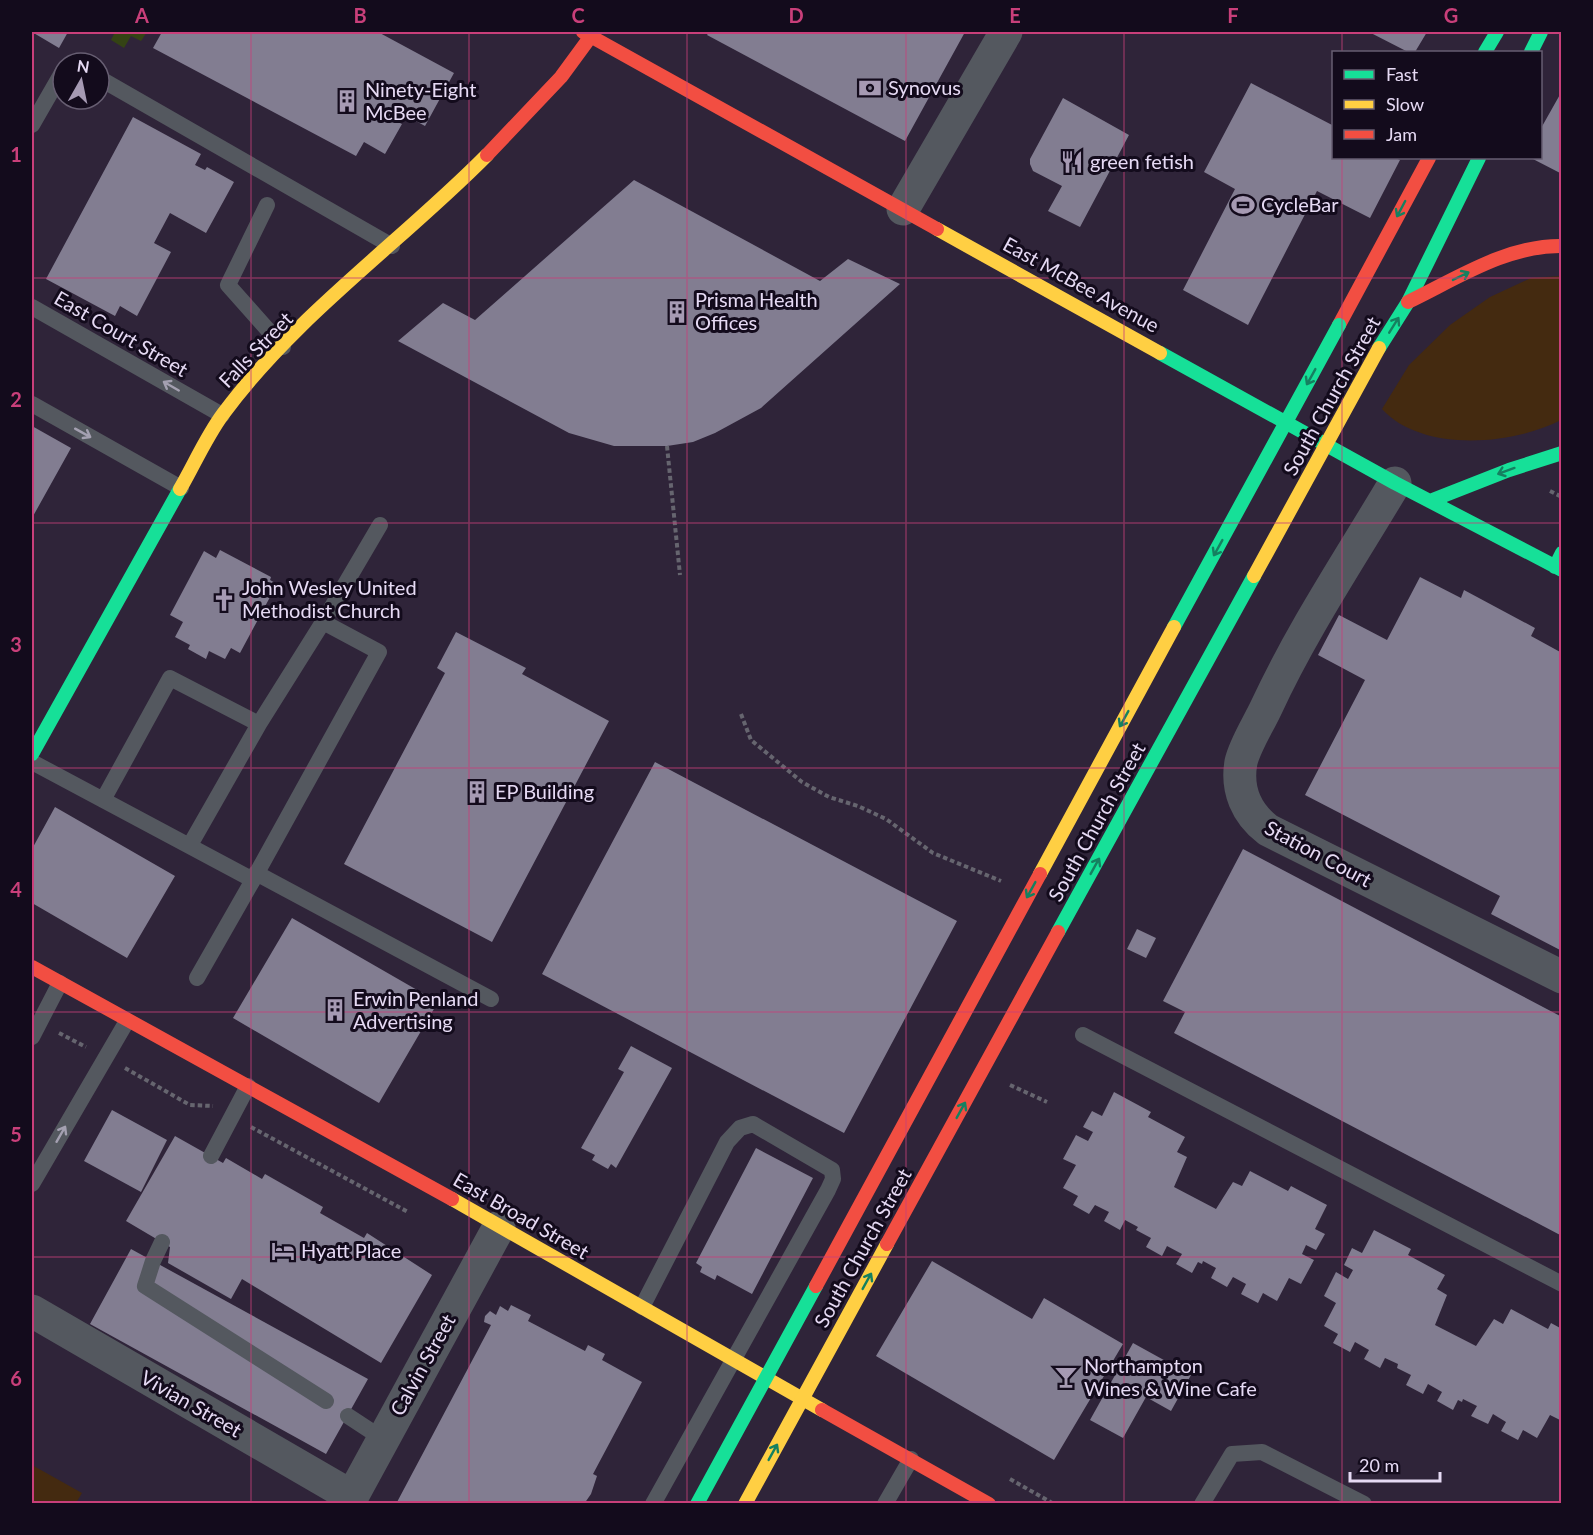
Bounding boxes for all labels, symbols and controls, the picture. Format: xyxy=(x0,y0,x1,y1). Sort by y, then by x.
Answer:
text: A xyxy=(134,3,149,27)
text: B xyxy=(353,3,367,27)
text: C xyxy=(571,3,585,27)
text: D xyxy=(788,3,804,27)
text: E xyxy=(1009,3,1021,27)
text: F xyxy=(1227,3,1239,27)
text: G xyxy=(1444,3,1458,27)
north arrow xyxy=(51,51,111,111)
legend xyxy=(1332,51,1542,159)
text: N xyxy=(76,55,91,76)
text: Fast xyxy=(1386,63,1419,85)
bank icon: Synovus xyxy=(857,75,883,101)
place label: Synovus xyxy=(888,75,961,99)
place label: Ninety-Eight McBee xyxy=(365,77,476,124)
building icon: Ninety-Eight McBee xyxy=(334,88,360,114)
text: Slow xyxy=(1386,93,1424,115)
text: Jam xyxy=(1386,123,1417,145)
text: 1 xyxy=(10,142,22,166)
restaurant icon: green fetish xyxy=(1059,149,1085,175)
place label: green fetish xyxy=(1090,149,1194,173)
sports icon: CycleBar xyxy=(1230,192,1256,218)
place label: CycleBar xyxy=(1261,192,1339,216)
one-way arrow xyxy=(1395,200,1407,217)
street label: East McBee Avenue xyxy=(999,231,1164,337)
one-way arrow xyxy=(1451,270,1469,282)
street label: East Court Street xyxy=(50,285,193,381)
place label: Prisma Health Offices xyxy=(695,287,818,334)
building icon: Prisma Health Offices xyxy=(664,299,690,325)
street label: Falls Street xyxy=(213,307,297,392)
street label: South Church Street xyxy=(1278,312,1385,479)
one-way arrow xyxy=(1388,317,1400,334)
one-way arrow xyxy=(1305,367,1316,385)
one-way arrow xyxy=(163,380,180,392)
text: 2 xyxy=(10,387,22,411)
one-way arrow xyxy=(74,427,91,439)
one-way arrow xyxy=(1497,466,1516,477)
one-way arrow xyxy=(1212,539,1224,556)
place label: John Wesley United Methodist Church xyxy=(242,575,417,622)
church icon: John Wesley United Methodist Church xyxy=(211,587,237,613)
text: 3 xyxy=(10,632,22,656)
one-way arrow xyxy=(1118,710,1130,727)
street label: South Church Street xyxy=(1043,738,1150,905)
building icon: EP Building xyxy=(464,779,490,805)
place label: EP Building xyxy=(495,779,594,803)
street label: Station Court xyxy=(1261,815,1376,891)
one-way arrow xyxy=(1089,858,1101,875)
text: 4 xyxy=(10,877,22,901)
one-way arrow xyxy=(1025,881,1037,898)
place label: Erwin Penland Advertising xyxy=(353,986,479,1033)
building icon: Erwin Penland Advertising xyxy=(322,997,348,1023)
one-way arrow xyxy=(955,1102,967,1119)
text: 5 xyxy=(10,1122,22,1146)
one-way arrow xyxy=(55,1126,67,1143)
street label: South Church Street xyxy=(809,1164,916,1331)
street label: East Broad Street xyxy=(450,1167,593,1264)
hotel icon: Hyatt Place xyxy=(270,1238,296,1264)
place label: Hyatt Place xyxy=(301,1238,401,1262)
one-way arrow xyxy=(862,1273,873,1291)
street label: Calvin Street xyxy=(384,1310,460,1419)
place label: Northampton Wines & Wine Cafe xyxy=(1084,1353,1257,1400)
bar icon: Northampton Wines & Wine Cafe xyxy=(1053,1364,1079,1390)
street label: Vivian Street xyxy=(137,1365,246,1442)
text: 6 xyxy=(10,1366,22,1390)
one-way arrow xyxy=(767,1444,779,1461)
scale bar xyxy=(1350,1445,1440,1483)
text: 20 m xyxy=(1359,1454,1399,1476)

